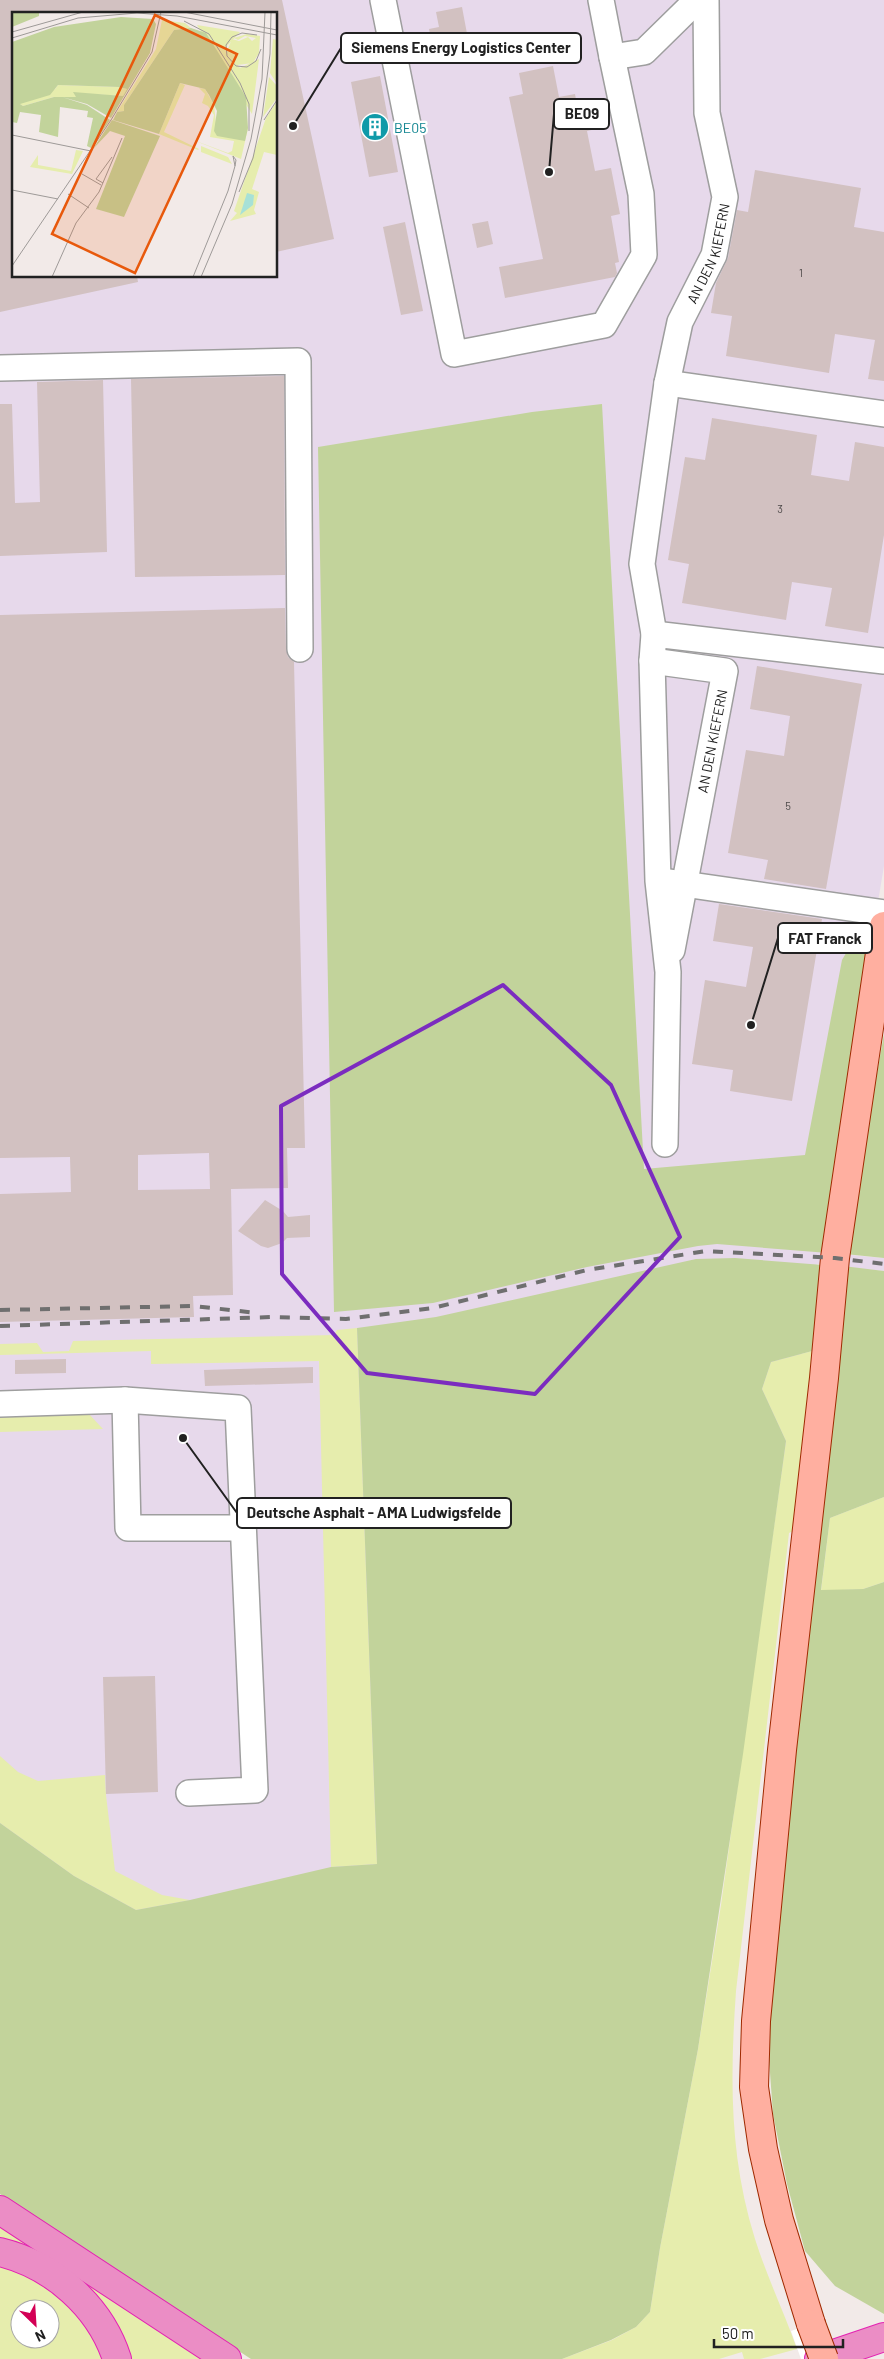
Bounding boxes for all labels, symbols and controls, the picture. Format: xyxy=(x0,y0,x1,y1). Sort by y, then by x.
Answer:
inset map xyxy=(12,12,278,278)
callout: Siemens Energy Logistics Center xyxy=(341,33,581,63)
text: Siemens Energy Logistics Center xyxy=(351,38,571,56)
callout: BE09 xyxy=(554,99,609,129)
text: BE09 xyxy=(565,104,599,122)
building icon: BE05 xyxy=(360,112,390,142)
place label: BE05 xyxy=(394,119,426,136)
street label: AN DEN KIEFERN xyxy=(683,202,732,306)
house number: 1 xyxy=(799,266,803,279)
house number: 3 xyxy=(777,502,783,515)
street label: AN DEN KIEFERN xyxy=(694,688,730,794)
house number: 5 xyxy=(785,799,791,812)
callout: FAT Franck xyxy=(778,923,872,953)
text: FAT Franck xyxy=(788,929,862,947)
callout: Deutsche Asphalt - AMA Ludwigsfelde xyxy=(237,1498,511,1528)
text: Deutsche Asphalt - AMA Ludwigsfelde xyxy=(247,1503,501,1521)
north arrow xyxy=(10,2299,60,2349)
scale bar xyxy=(714,2316,843,2348)
text: 50 m xyxy=(722,2324,754,2342)
text: N xyxy=(33,2327,49,2346)

